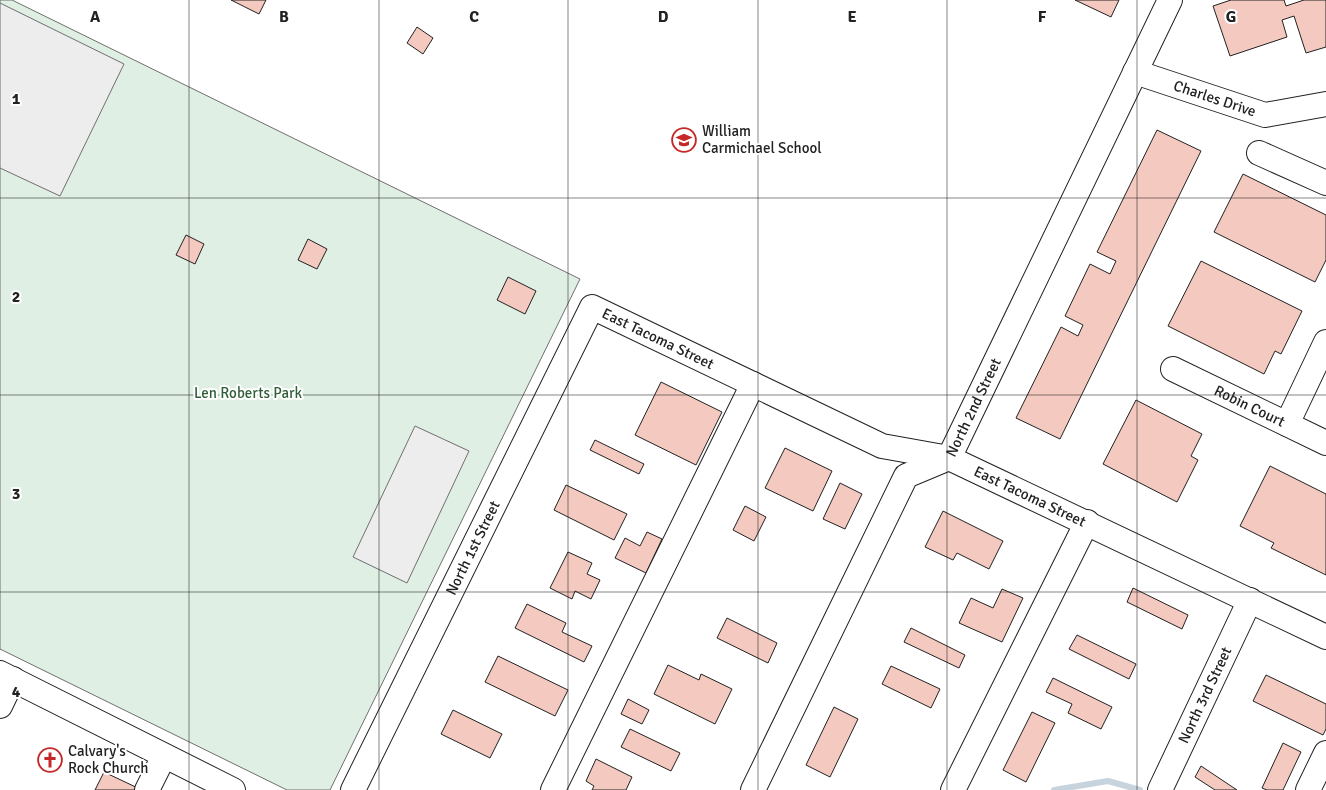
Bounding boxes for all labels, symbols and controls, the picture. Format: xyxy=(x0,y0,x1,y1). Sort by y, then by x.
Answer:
text: A xyxy=(90,7,101,27)
text: B xyxy=(279,7,289,27)
text: C xyxy=(469,7,479,27)
text: D xyxy=(658,7,669,27)
text: E xyxy=(847,7,857,27)
text: F xyxy=(1038,7,1047,27)
text: G xyxy=(1226,7,1236,27)
street label: Charles Drive xyxy=(1171,76,1258,120)
text: 1 xyxy=(12,89,21,109)
place label: William Carmichael School xyxy=(702,122,822,157)
school or university icon: William Carmichael School xyxy=(671,127,697,153)
text: 2 xyxy=(12,287,20,307)
street label: East Tacoma Street xyxy=(599,304,717,373)
street label: North 2nd Street xyxy=(942,355,1005,460)
street label: Robin Court xyxy=(1211,381,1288,431)
park label: Len Roberts Park xyxy=(194,384,303,402)
street label: East Tacoma Street xyxy=(971,462,1089,531)
text: 3 xyxy=(12,484,20,504)
street label: North 1st Street xyxy=(442,498,504,598)
street label: North 3rd Street xyxy=(1174,644,1235,746)
text: 4 xyxy=(12,682,21,702)
place label: Calvary's Rock Church xyxy=(68,742,148,777)
church icon: Calvary's Rock Church xyxy=(37,747,63,773)

